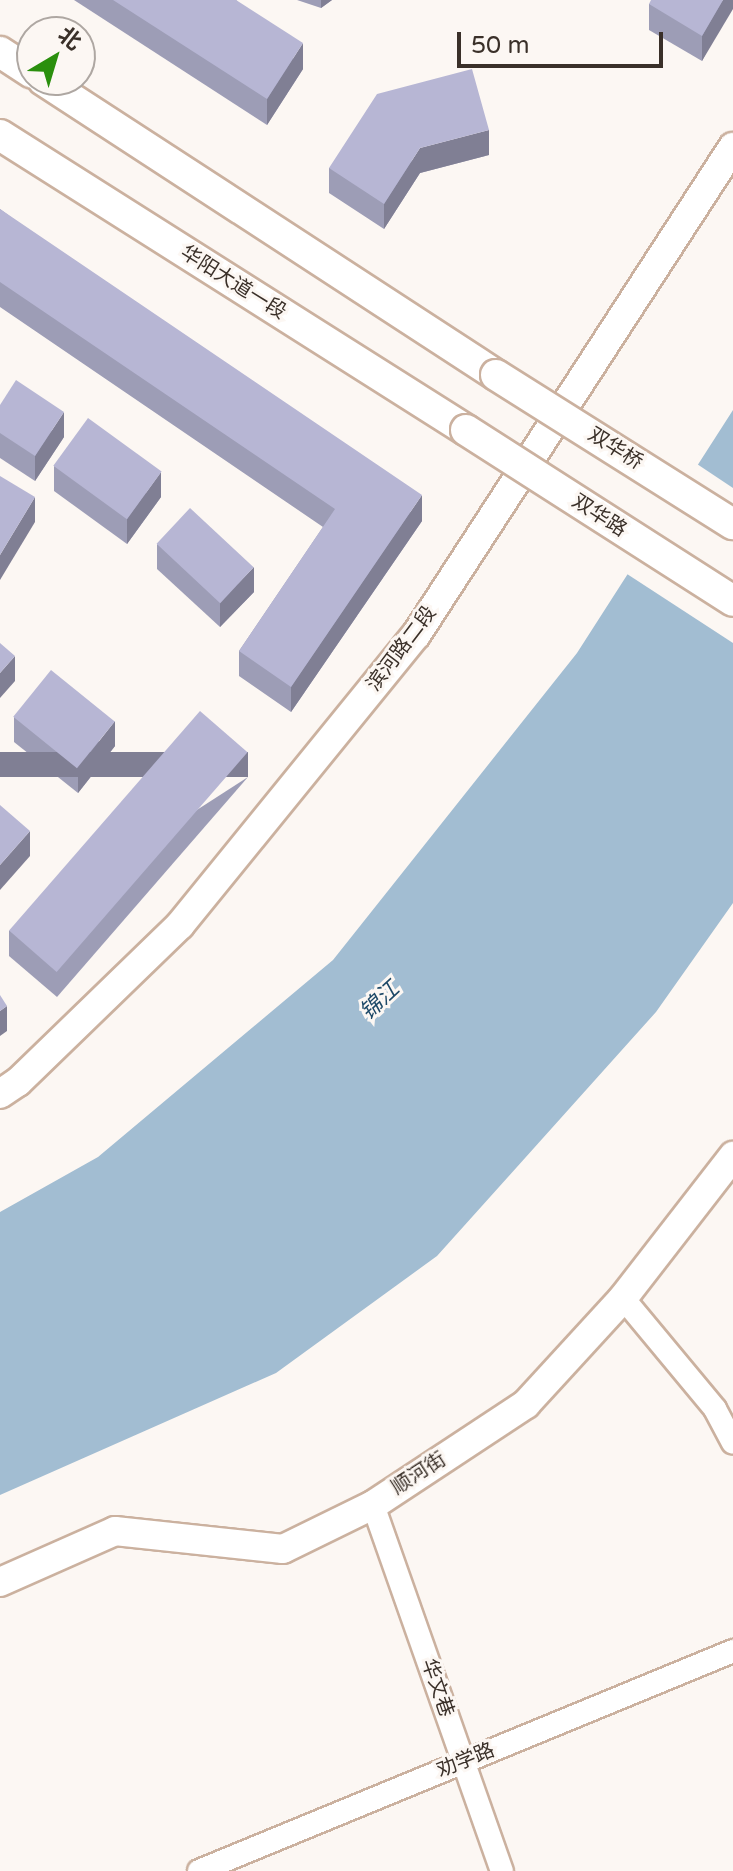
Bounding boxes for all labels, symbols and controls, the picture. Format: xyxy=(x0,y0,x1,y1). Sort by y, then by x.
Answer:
north arrow xyxy=(16,16,96,96)
scale bar xyxy=(461,16,667,66)
text: 北 xyxy=(53,22,86,56)
text: 50 m xyxy=(471,31,529,60)
street label: 华阳大道一段 xyxy=(176,241,290,325)
street label: 双华桥 xyxy=(583,423,647,475)
street label: 双华路 xyxy=(567,490,631,542)
street label: 滨河路二段 xyxy=(362,602,442,696)
water label: 锦江 xyxy=(355,976,405,1026)
street label: 顺河街 xyxy=(387,1448,451,1500)
street label: 华文巷 xyxy=(416,1656,458,1720)
street label: 劝学路 xyxy=(434,1739,498,1783)

